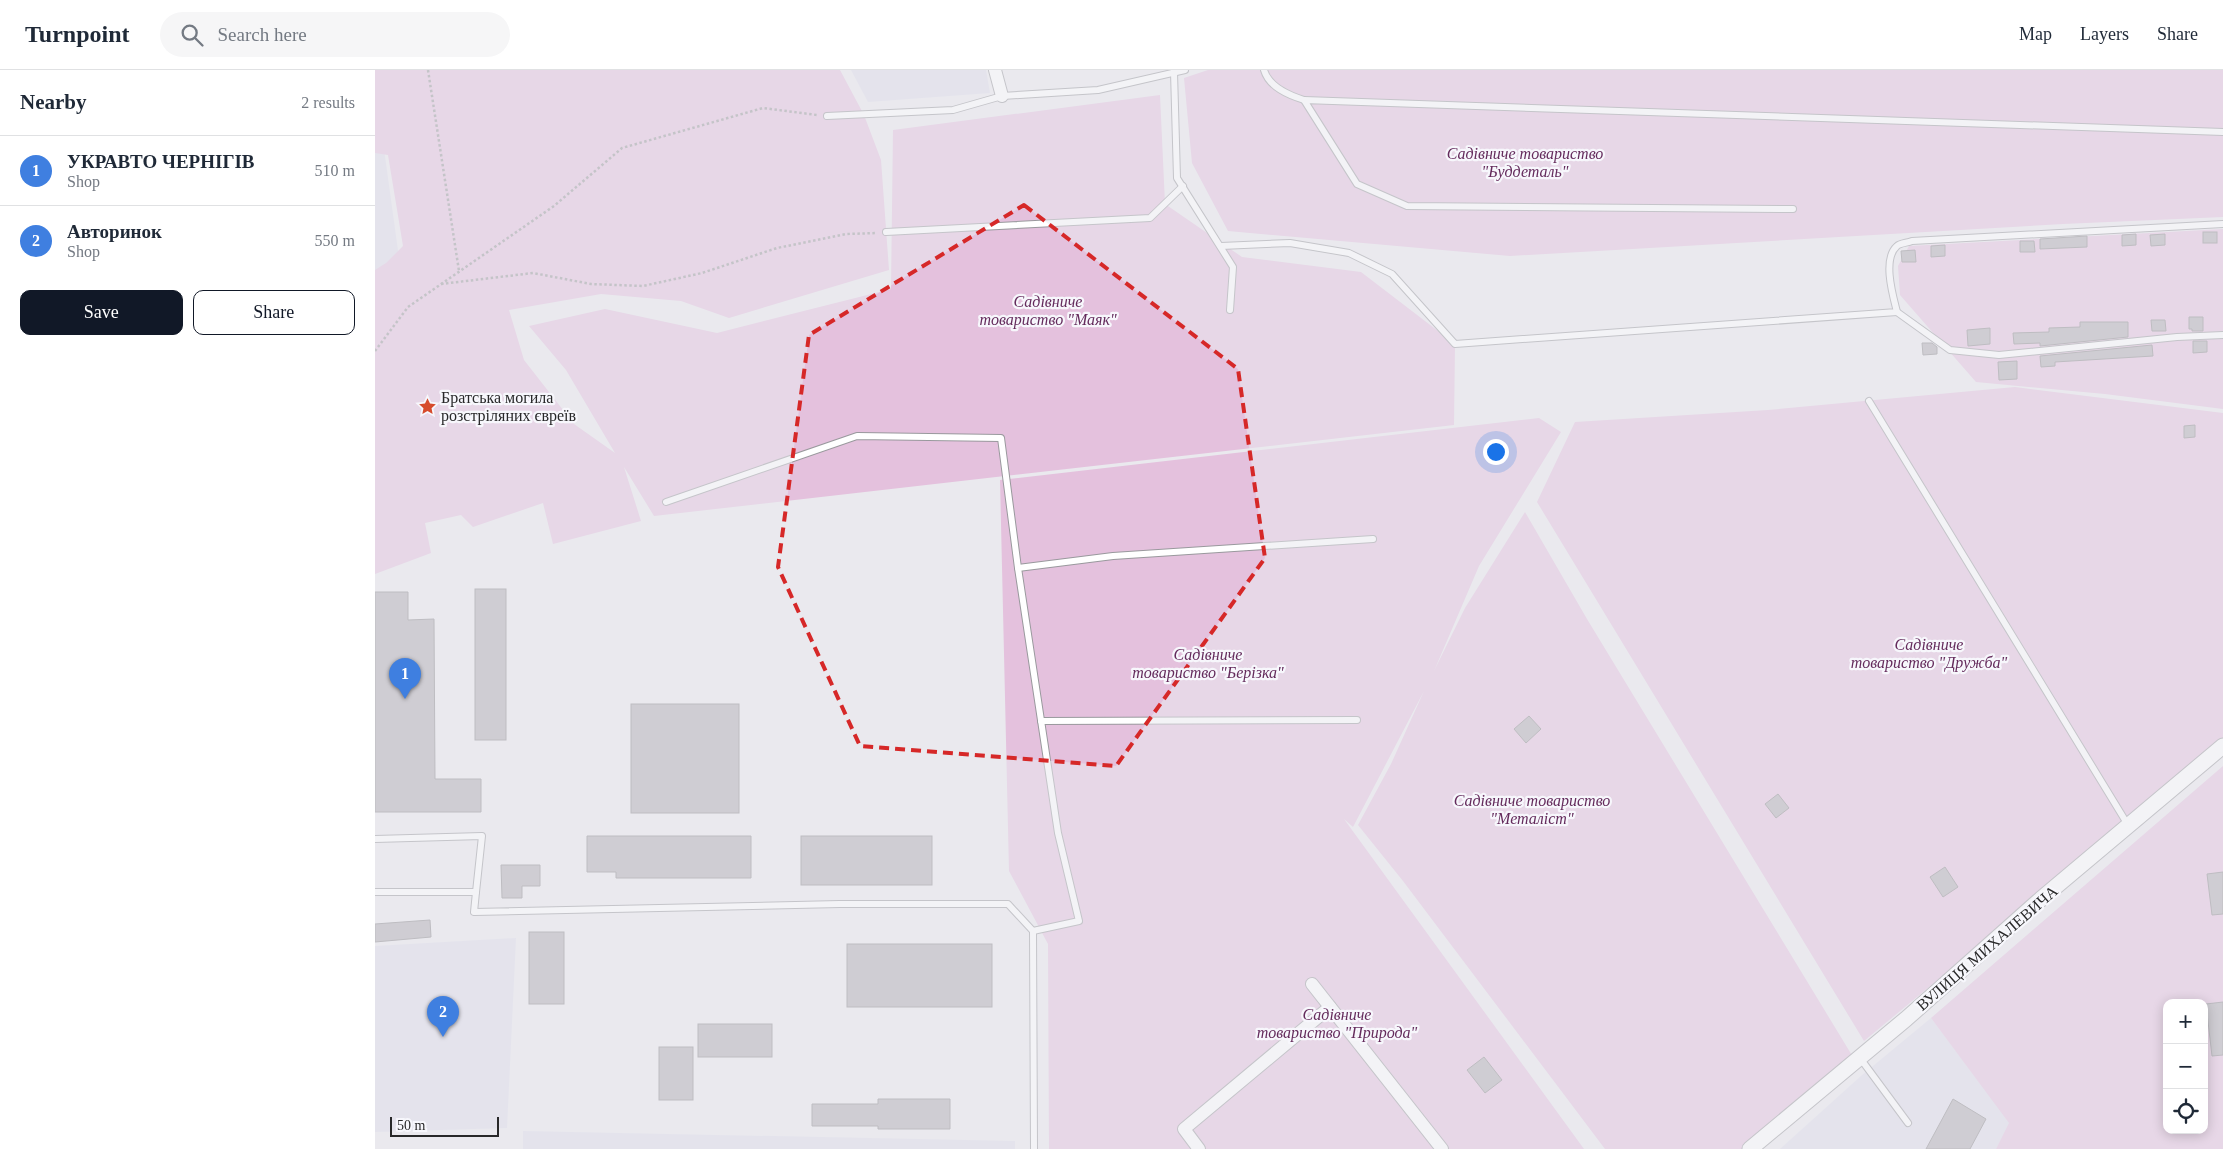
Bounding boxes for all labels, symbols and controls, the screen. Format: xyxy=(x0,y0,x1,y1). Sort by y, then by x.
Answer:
search box xyxy=(160,12,510,57)
text: Turnpoint xyxy=(25,21,130,47)
icon: search xyxy=(178,21,206,49)
text: Search here xyxy=(218,24,307,45)
text: Map xyxy=(2019,24,2052,44)
text: Layers xyxy=(2080,24,2129,44)
text: Share xyxy=(2157,24,2198,44)
text: Nearby xyxy=(20,90,87,114)
text: 2 results xyxy=(301,94,355,111)
park label: Садівниче товариство "Буддеталь" xyxy=(1447,145,1603,181)
text: УКРАВТО ЧЕРНІГІВ xyxy=(67,151,255,172)
text: 1 xyxy=(32,162,40,179)
text: 510 m xyxy=(315,162,355,179)
text: Shop xyxy=(67,173,100,190)
text: Авторинок xyxy=(67,221,162,242)
text: 2 xyxy=(32,232,40,249)
text: 550 m xyxy=(315,232,355,249)
text: Shop xyxy=(67,243,100,260)
button: Save xyxy=(20,290,183,335)
button: Share xyxy=(193,290,355,335)
park label: Садівниче товариство "Маяк" xyxy=(979,293,1117,329)
place label: Братська могила розстріляних євреїв xyxy=(441,389,576,425)
place icon: Братська могила розстріляних євреїв xyxy=(417,396,437,416)
your location xyxy=(1483,439,1509,465)
park label: Садівниче товариство "Дружба" xyxy=(1851,636,2008,672)
park label: Садівниче товариство "Берізка" xyxy=(1132,646,1284,682)
pin: 1 xyxy=(389,658,421,699)
park label: Садівниче товариство "Металіст" xyxy=(1454,792,1610,827)
street label: ВУЛИЦЯ МИХАЛЕВИЧА xyxy=(1913,882,2062,1015)
pin: 2 xyxy=(427,996,459,1037)
map controls xyxy=(2163,999,2208,1134)
button: + xyxy=(2163,999,2208,1044)
park label: Садівниче товариство "Природа" xyxy=(1257,1006,1418,1042)
button: − xyxy=(2163,1044,2208,1089)
button: locate xyxy=(2163,1089,2208,1134)
scale bar xyxy=(390,1114,499,1137)
text: 50 m xyxy=(397,1118,425,1133)

